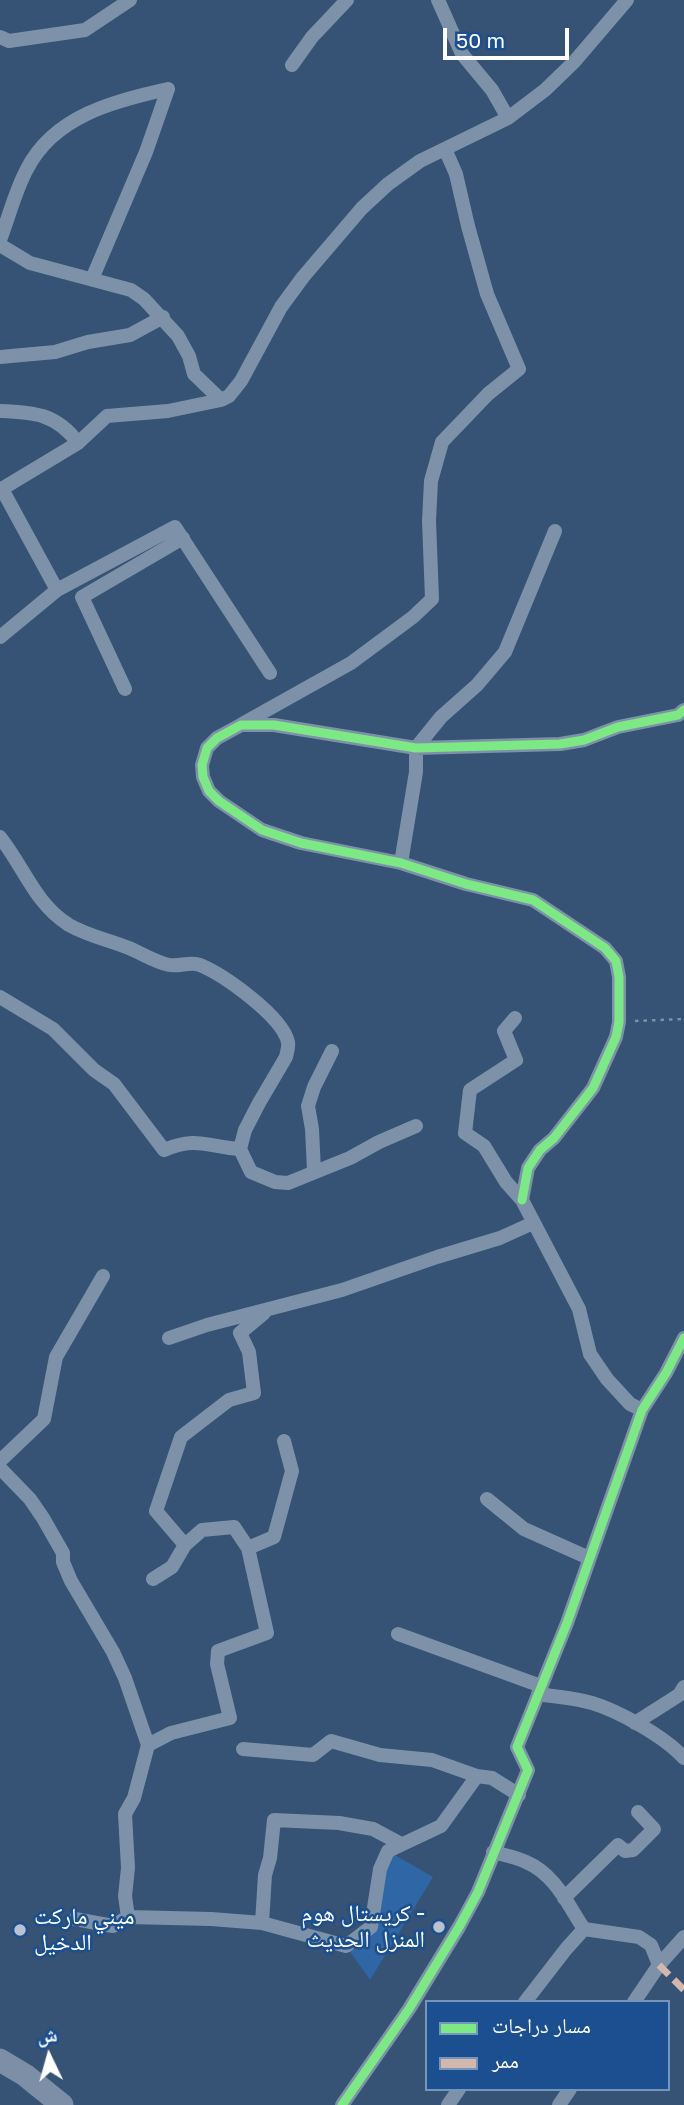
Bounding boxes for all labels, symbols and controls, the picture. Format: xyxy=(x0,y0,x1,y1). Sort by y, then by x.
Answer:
scale bar xyxy=(446,14,572,58)
text: 50 m xyxy=(456,27,505,53)
place label: كريستال هوم - المنزل الحديث xyxy=(301,1900,425,1954)
place label: ميني ماركت الدخيل xyxy=(34,1903,135,1957)
marker: كريستال هوم - المنزل الحديث xyxy=(431,1919,447,1935)
marker: ميني ماركت الدخيل xyxy=(12,1922,28,1938)
legend xyxy=(425,2000,670,2091)
text: مسار دراجات xyxy=(492,2012,591,2038)
north arrow xyxy=(14,2021,84,2091)
text: ش xyxy=(36,2022,58,2047)
text: ممر xyxy=(492,2047,519,2073)

